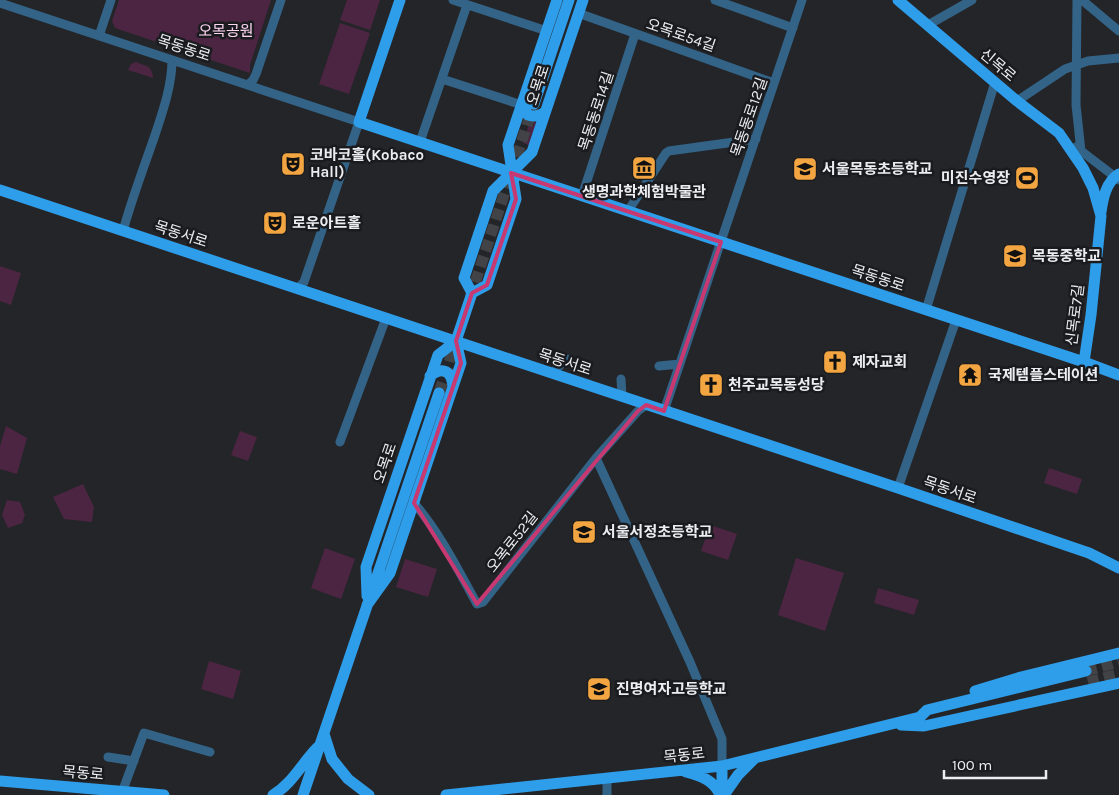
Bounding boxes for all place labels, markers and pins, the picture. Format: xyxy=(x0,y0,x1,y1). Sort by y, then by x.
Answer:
place label: 코바코홀(Kobaco Hall) xyxy=(310,146,424,181)
theatre icon: 코바코홀(Kobaco Hall) xyxy=(280,151,306,177)
museum icon: 생명과학체험박물관 xyxy=(631,155,657,181)
school or university icon: 서울목동초등학교 xyxy=(792,156,818,182)
place label: 서울목동초등학교 xyxy=(822,160,933,178)
sports icon: 미진수영장 xyxy=(1014,165,1040,191)
place label: 미진수영장 xyxy=(941,169,1010,187)
place label: 생명과학체험박물관 xyxy=(582,183,706,201)
theatre icon: 로운아트홀 xyxy=(262,210,288,236)
place label: 로운아트홀 xyxy=(292,214,361,232)
school or university icon: 목동중학교 xyxy=(1002,243,1028,269)
place label: 목동중학교 xyxy=(1032,247,1101,265)
church icon: 제자교회 xyxy=(822,349,848,375)
place label: 제자교회 xyxy=(852,353,907,371)
temple icon: 국제템플스테이션 xyxy=(957,362,983,388)
place label: 국제템플스테이션 xyxy=(988,366,1098,384)
church icon: 천주교목동성당 xyxy=(698,372,724,398)
place label: 천주교목동성당 xyxy=(728,376,825,394)
school or university icon: 서울서정초등학교 xyxy=(571,519,597,545)
place label: 서울서정초등학교 xyxy=(602,523,713,541)
school or university icon: 진명여자고등학교 xyxy=(586,676,612,702)
place label: 진명여자고등학교 xyxy=(616,680,727,698)

